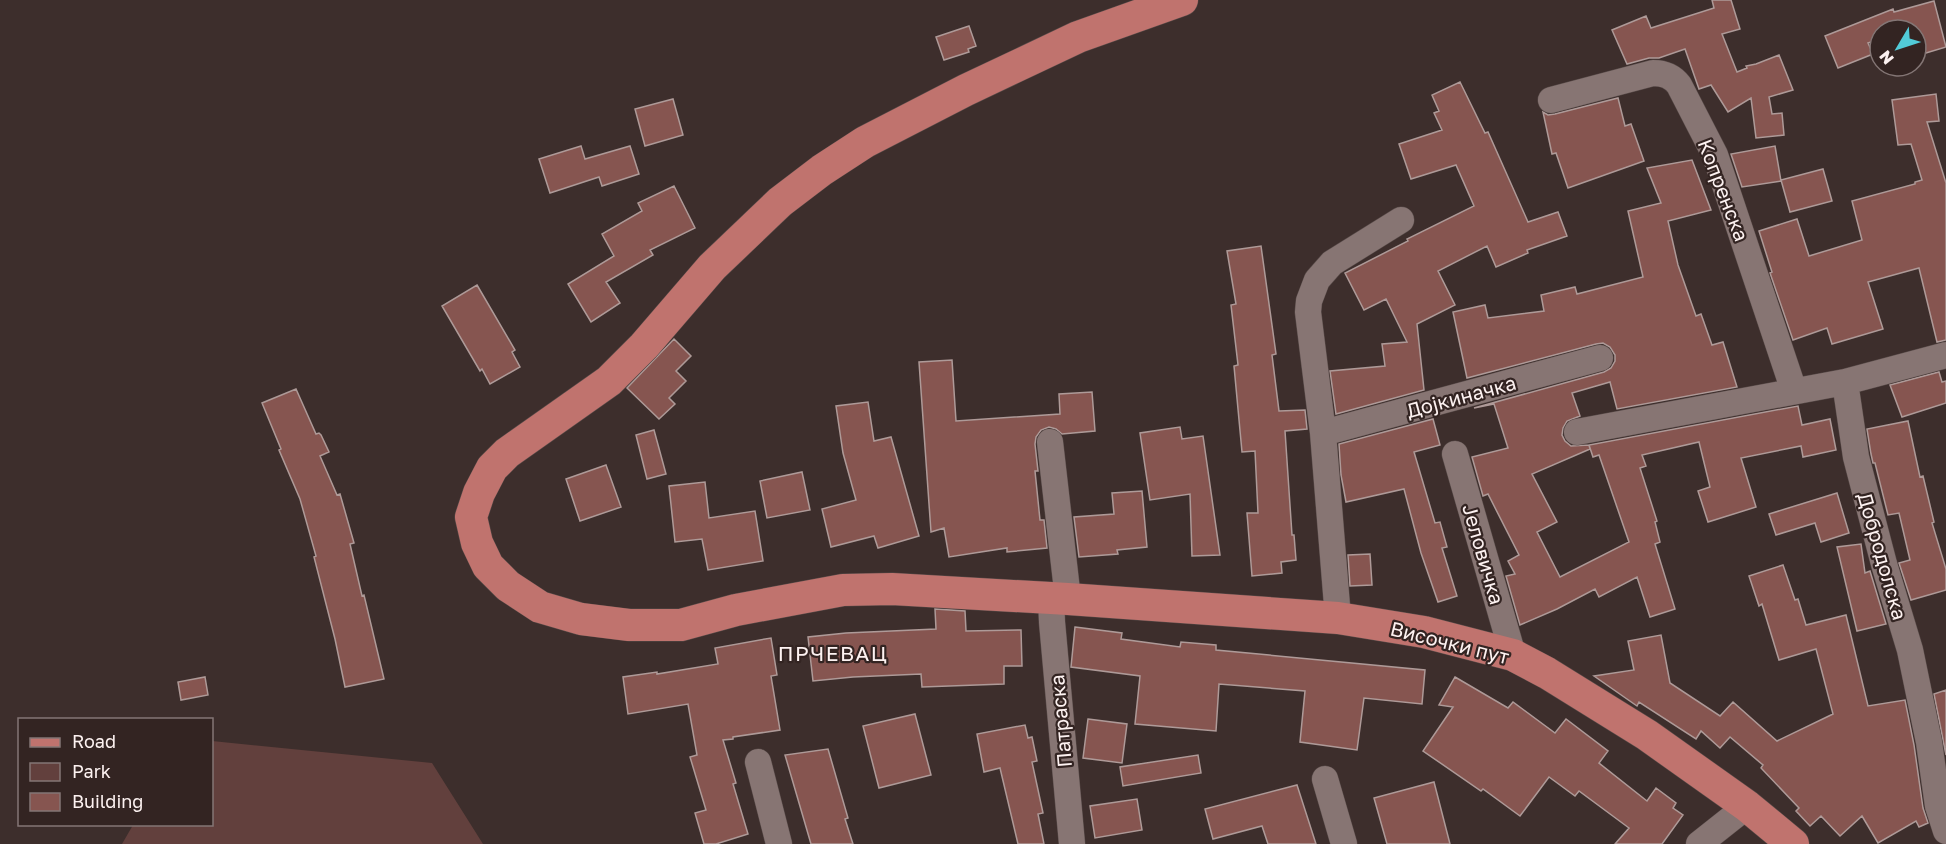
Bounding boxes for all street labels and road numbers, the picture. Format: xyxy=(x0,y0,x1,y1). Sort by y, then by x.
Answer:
street label: Копренска xyxy=(1694,136,1754,244)
street label: Дојкиначка xyxy=(1403,370,1519,422)
street label: Добродолска xyxy=(1853,489,1913,623)
street label: Јеловичка xyxy=(1458,501,1510,607)
street label: Височки пут xyxy=(1388,616,1512,668)
street label: Патраска xyxy=(1044,674,1076,768)

